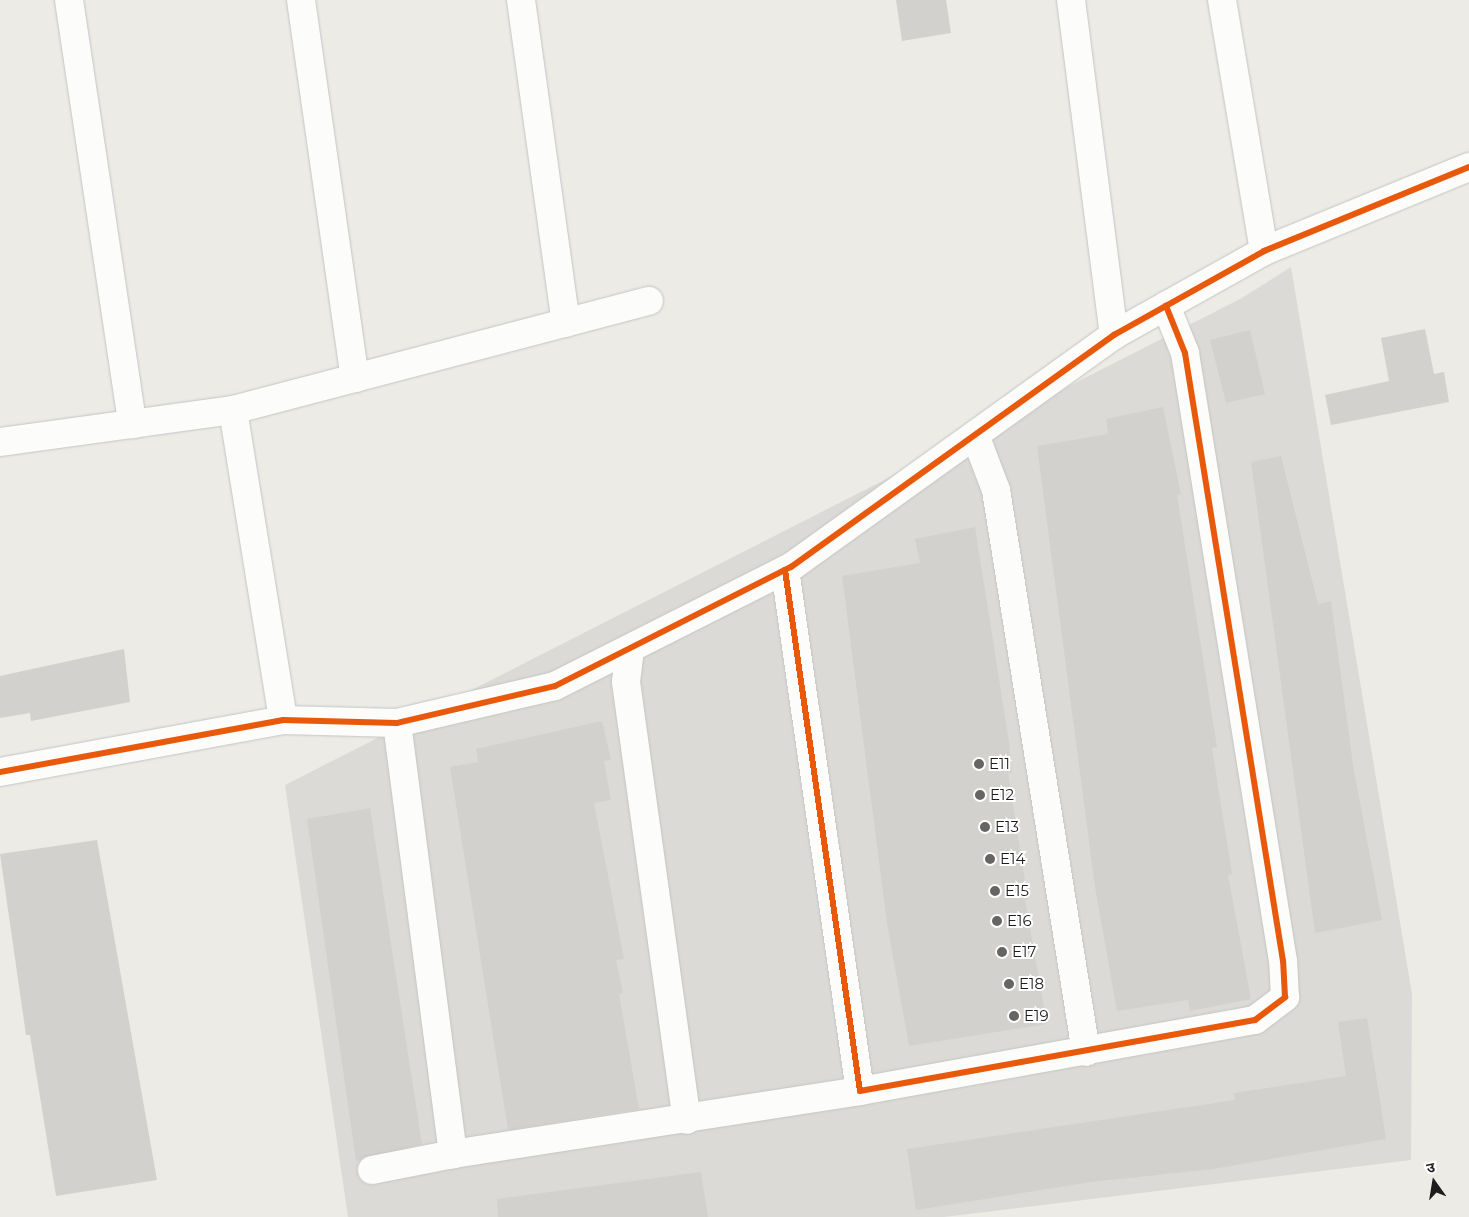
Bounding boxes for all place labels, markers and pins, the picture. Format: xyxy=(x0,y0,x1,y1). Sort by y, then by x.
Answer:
place label: E11 xyxy=(989,755,1010,773)
marker: E11 xyxy=(973,758,985,770)
place label: E12 xyxy=(990,786,1014,804)
marker: E12 xyxy=(974,789,986,801)
place label: E13 xyxy=(995,818,1019,836)
marker: E13 xyxy=(979,821,991,833)
place label: E14 xyxy=(1000,850,1025,868)
marker: E14 xyxy=(984,853,996,865)
place label: E15 xyxy=(1005,882,1029,900)
marker: E15 xyxy=(989,885,1001,897)
place label: E16 xyxy=(1007,912,1032,930)
marker: E16 xyxy=(991,915,1003,927)
place label: E17 xyxy=(1012,943,1036,961)
marker: E17 xyxy=(996,946,1008,958)
place label: E18 xyxy=(1019,975,1044,993)
marker: E18 xyxy=(1003,978,1015,990)
place label: E19 xyxy=(1024,1007,1049,1025)
marker: E19 xyxy=(1008,1010,1020,1022)

